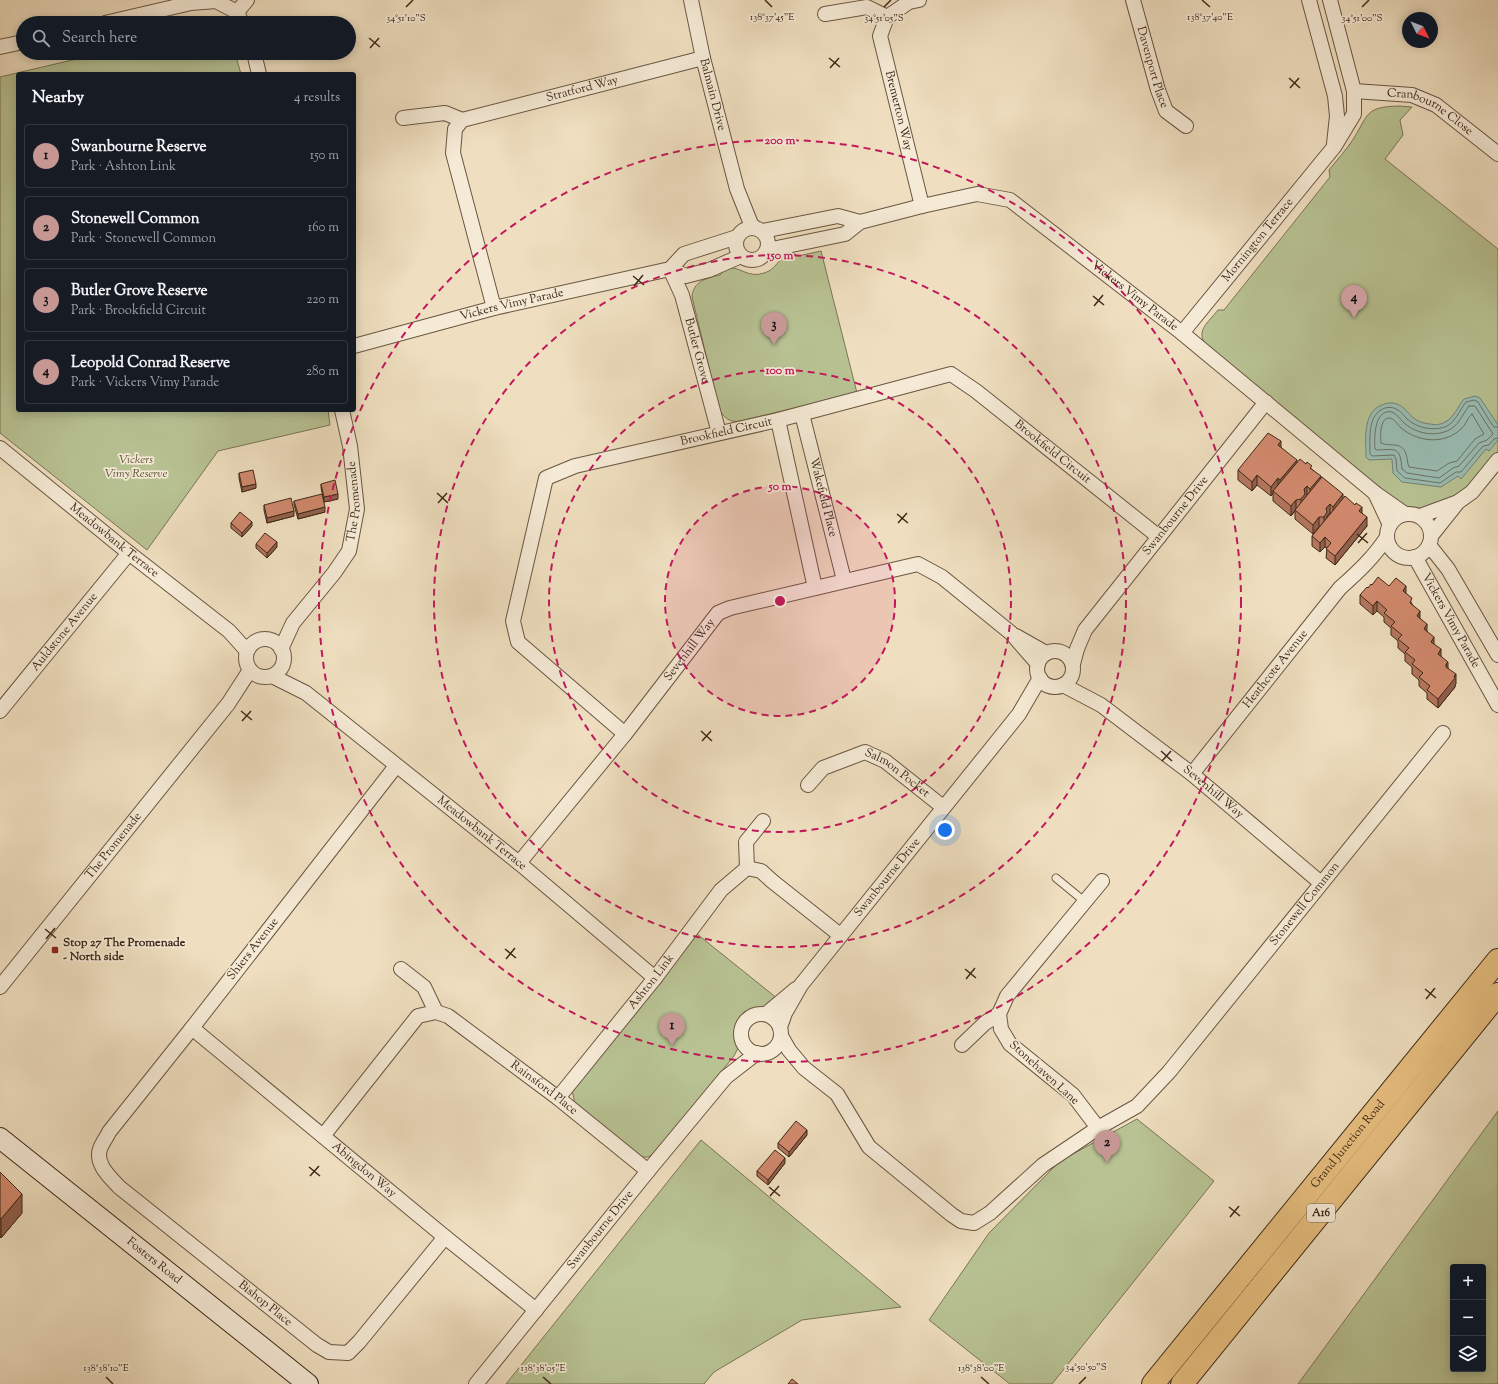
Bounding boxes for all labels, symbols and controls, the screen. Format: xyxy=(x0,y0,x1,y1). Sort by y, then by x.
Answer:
text: 138°37'45"E xyxy=(750,10,794,25)
text: 138°37'40"E xyxy=(1187,10,1233,25)
text: 34°51'10"S xyxy=(386,11,426,26)
text: 34°51'05"S xyxy=(864,11,904,26)
text: 34°51'00"S xyxy=(1342,11,1383,26)
north arrow xyxy=(1402,12,1438,48)
search box xyxy=(16,16,356,60)
street label: Davenport Place xyxy=(1132,24,1173,111)
icon: search xyxy=(30,27,52,49)
text: Search here xyxy=(62,28,137,49)
street label: Balmain Drive xyxy=(694,57,731,133)
street label: Bremerton Way xyxy=(880,69,917,153)
street label: Stratford Way xyxy=(544,71,620,107)
street label: Cranbourne Close xyxy=(1386,84,1477,140)
text: Nearby xyxy=(32,86,84,110)
text: 4 results xyxy=(294,89,340,107)
text: 200 m xyxy=(765,132,795,150)
text: Swanbourne Reserve xyxy=(71,137,207,158)
text: 1 xyxy=(44,147,48,165)
text: 150 m xyxy=(310,147,339,165)
text: Park · Ashton Link xyxy=(71,158,176,176)
street label: Mornington Terrace xyxy=(1218,194,1298,286)
text: Stonewell Common xyxy=(71,209,200,230)
text: 2 xyxy=(43,219,49,237)
text: 160 m xyxy=(308,219,339,237)
text: Park · Stonewell Common xyxy=(71,230,216,248)
text: 150 m xyxy=(765,247,794,265)
street label: Vickers Vimy Parade xyxy=(1087,257,1182,336)
text: Butler Grove Reserve xyxy=(71,281,208,302)
street label: Vickers Vimy Parade xyxy=(458,284,566,326)
pin: 4 xyxy=(1341,285,1367,318)
text: 3 xyxy=(43,291,49,309)
text: 220 m xyxy=(306,291,339,309)
text: Park · Brookfield Circuit xyxy=(71,302,206,320)
pin: 3 xyxy=(761,312,787,345)
street label: Butler Grove xyxy=(680,316,714,385)
text: Leopold Conrad Reserve xyxy=(71,353,230,374)
text: 100 m xyxy=(764,362,795,380)
text: 4 xyxy=(43,363,49,381)
text: 280 m xyxy=(306,363,339,381)
text: Park · Vickers Vimy Parade xyxy=(71,374,219,392)
street label: Brookfield Circuit xyxy=(679,413,774,451)
street label: Brookfield Circuit xyxy=(1010,416,1095,488)
park label: Vickers Vimy Reserve xyxy=(105,451,167,483)
street label: Wakefield Place xyxy=(804,456,842,539)
street label: The Promenade xyxy=(342,460,366,543)
street label: Swanbourne Drive xyxy=(1138,472,1213,559)
text: 50 m xyxy=(768,478,792,496)
street label: Meadowbank Terrace xyxy=(66,499,163,582)
street label: Vickers Vimy Parade xyxy=(1417,570,1485,672)
street label: Auldstone Avenue xyxy=(27,588,102,675)
centre of rings xyxy=(773,594,787,608)
street label: Sevenhill Way xyxy=(660,615,720,685)
street label: Heathcote Avenue xyxy=(1239,626,1313,712)
street label: Salmon Pocket xyxy=(862,744,933,802)
street label: Sevenhill Way xyxy=(1179,761,1248,823)
street label: Meadowbank Terrace xyxy=(433,792,531,875)
street label: The Promenade xyxy=(81,808,146,883)
your location xyxy=(935,820,955,840)
street label: Swanbourne Drive xyxy=(850,834,925,921)
street label: Stonewell Common xyxy=(1265,858,1344,950)
street label: Shiers Avenue xyxy=(223,914,283,984)
place label: Stop 27 The Promenade - North side xyxy=(63,934,186,966)
marker: Stop 27 The Promenade - North side xyxy=(50,945,60,955)
street label: Ashton Link xyxy=(624,950,679,1013)
pin: 1 xyxy=(659,1013,685,1046)
street label: Stonehaven Lane xyxy=(1005,1036,1083,1110)
street label: Rainsford Place xyxy=(507,1056,582,1120)
street label: Grand Junction Road xyxy=(1306,1096,1390,1193)
pin: 2 xyxy=(1094,1130,1120,1163)
street label: Abingdon Way xyxy=(328,1138,400,1202)
street label: Swanbourne Drive xyxy=(563,1186,638,1273)
road number: A16 xyxy=(1307,1204,1335,1222)
street label: Fosters Road xyxy=(122,1233,186,1289)
map controls xyxy=(1450,1264,1486,1372)
button: + xyxy=(1450,1264,1486,1300)
street label: Bishop Place xyxy=(234,1276,296,1331)
button: − xyxy=(1450,1300,1486,1336)
button: layers xyxy=(1450,1336,1486,1372)
text: 34°50'50"S xyxy=(1065,1360,1107,1375)
text: 138°38'10"E xyxy=(83,1361,129,1376)
text: 138°38'05"E xyxy=(520,1361,566,1376)
text: 138°38'00"E xyxy=(958,1361,1004,1376)

